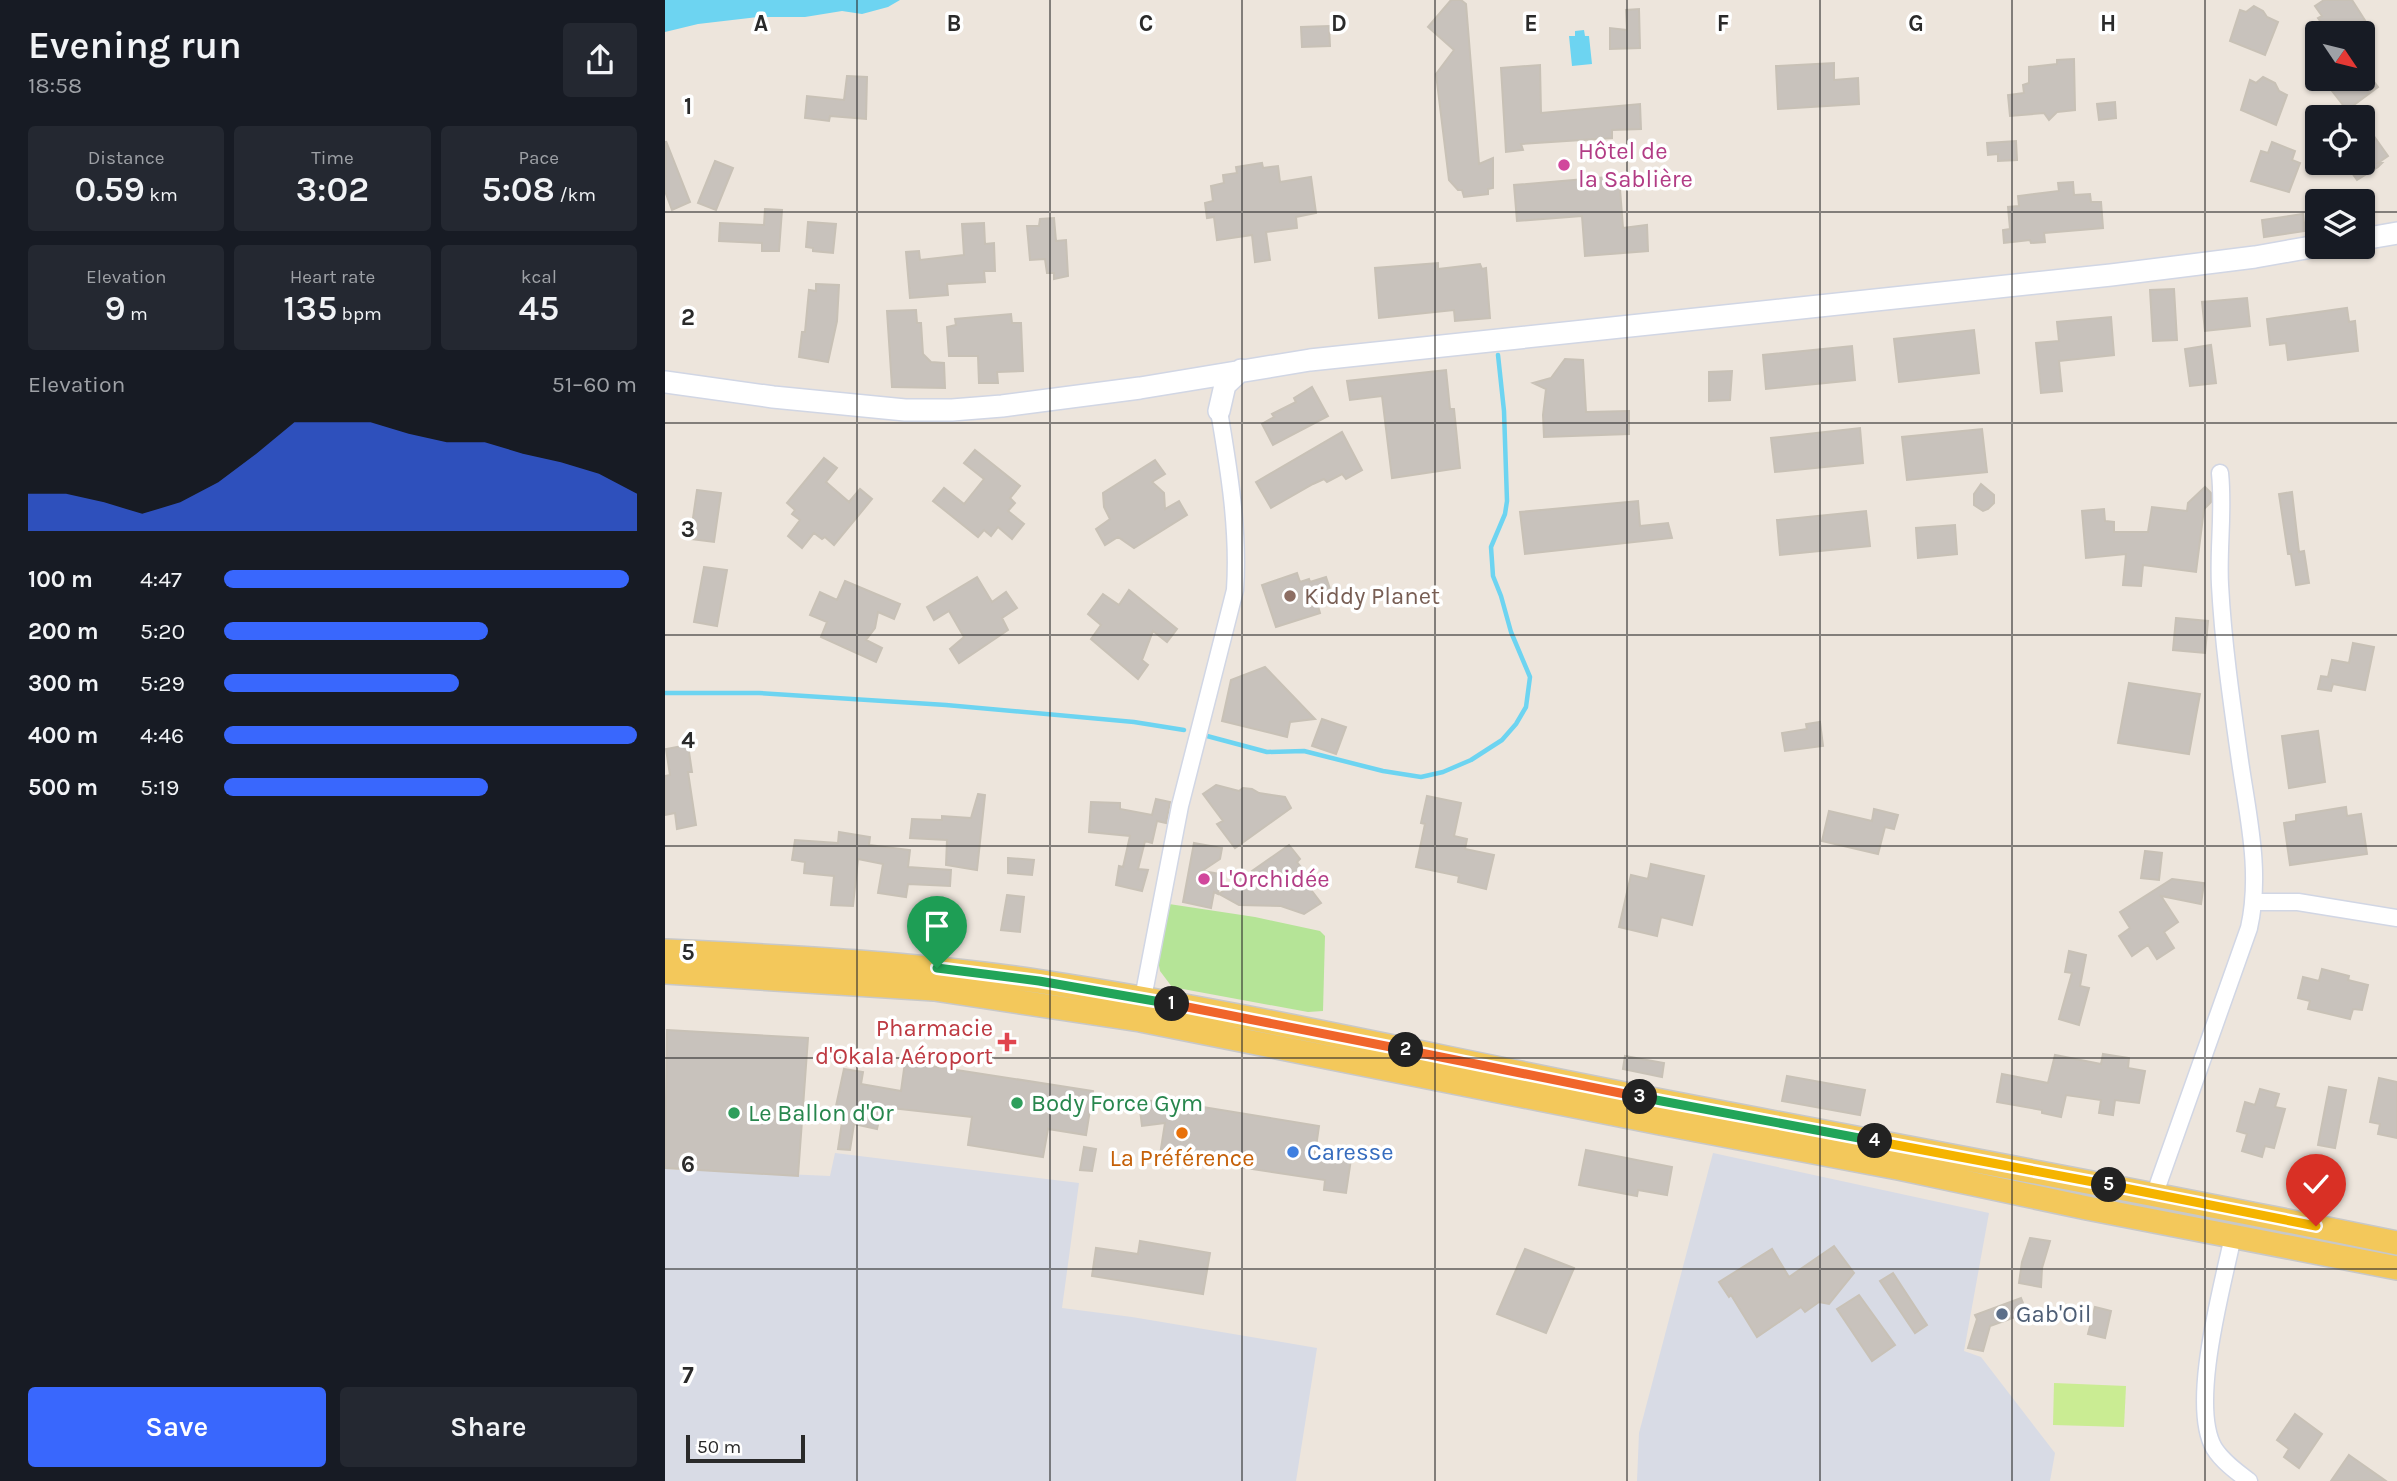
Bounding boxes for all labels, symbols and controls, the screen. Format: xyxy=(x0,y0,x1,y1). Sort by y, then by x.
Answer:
text: A xyxy=(754,10,768,37)
text: B xyxy=(947,10,961,37)
text: C xyxy=(1139,10,1153,37)
text: D xyxy=(1331,10,1347,37)
text: E xyxy=(1524,10,1538,37)
text: F xyxy=(1717,10,1729,37)
text: G xyxy=(1908,10,1924,37)
text: H xyxy=(2100,10,2116,37)
north arrow xyxy=(2305,21,2375,91)
map controls xyxy=(2305,21,2375,259)
text: Evening run xyxy=(28,23,242,68)
button: share xyxy=(563,23,637,97)
text: 18:58 xyxy=(28,72,82,99)
text: 1 xyxy=(684,93,692,120)
button: locate xyxy=(2305,105,2375,175)
place label: Hôtel de la Sablière xyxy=(1578,137,1693,193)
text: Distance xyxy=(88,147,165,169)
text: Time xyxy=(311,147,354,169)
text: Pace xyxy=(519,147,559,169)
marker: Hôtel de la Sablière xyxy=(1556,157,1572,173)
text: 0.59 xyxy=(75,169,145,210)
text: 3:02 xyxy=(296,169,369,210)
text: 5:08 xyxy=(482,169,555,210)
text: km xyxy=(145,184,178,206)
text: /km xyxy=(555,184,596,206)
button: layers xyxy=(2305,189,2375,259)
text: Elevation xyxy=(86,266,166,288)
text: Heart rate xyxy=(290,266,375,288)
text: kcal xyxy=(521,266,557,288)
text: 9 xyxy=(104,288,126,329)
text: 135 xyxy=(283,288,337,329)
text: 45 xyxy=(518,288,559,329)
text: m xyxy=(126,303,148,325)
text: bpm xyxy=(337,303,382,325)
text: 2 xyxy=(681,304,695,331)
text: Elevation xyxy=(28,371,125,398)
text: 51–60 m xyxy=(552,371,637,398)
text: 3 xyxy=(681,516,695,543)
text: 100 m xyxy=(28,566,93,593)
text: 4:47 xyxy=(140,566,182,593)
place label: Kiddy Planet xyxy=(1304,582,1440,610)
marker: Kiddy Planet xyxy=(1282,588,1298,604)
text: 200 m xyxy=(28,618,99,645)
text: 5:20 xyxy=(140,618,185,645)
text: 300 m xyxy=(28,670,99,697)
text: 5:29 xyxy=(140,670,185,697)
text: 400 m xyxy=(28,722,98,749)
text: 4:46 xyxy=(140,722,184,749)
text: 4 xyxy=(681,727,695,754)
text: 500 m xyxy=(28,774,98,801)
text: 5:19 xyxy=(140,774,179,801)
place label: L'Orchidée xyxy=(1218,865,1330,893)
marker: L'Orchidée xyxy=(1196,871,1212,887)
pin xyxy=(907,896,967,968)
icon: arrive xyxy=(918,907,956,945)
text: 5 xyxy=(681,939,695,966)
pin: 1 xyxy=(1155,986,1189,1021)
text: 1 xyxy=(1168,992,1175,1014)
place label: Pharmacie d'Okala Aéroport xyxy=(815,1014,993,1070)
pin: 2 xyxy=(1389,1032,1423,1068)
marker: Pharmacie d'Okala Aéroport xyxy=(999,1034,1015,1050)
text: 2 xyxy=(1400,1038,1411,1060)
pin: 3 xyxy=(1623,1080,1657,1114)
text: 3 xyxy=(1634,1085,1645,1107)
place label: Body Force Gym xyxy=(1031,1089,1203,1117)
marker: Body Force Gym xyxy=(1009,1095,1025,1111)
place label: Le Ballon d'Or xyxy=(748,1099,894,1127)
marker: Le Ballon d'Or xyxy=(726,1105,742,1121)
pin: 4 xyxy=(1857,1124,1893,1158)
marker: La Préférence xyxy=(1174,1125,1190,1141)
text: 4 xyxy=(1869,1129,1880,1151)
place label: Caresse xyxy=(1307,1138,1393,1166)
place label: La Préférence xyxy=(1109,1144,1255,1172)
marker: Caresse xyxy=(1285,1144,1301,1160)
text: 6 xyxy=(681,1151,695,1178)
pin xyxy=(2286,1154,2346,1226)
icon: check xyxy=(2297,1165,2335,1203)
pin: 5 xyxy=(2091,1168,2127,1202)
text: 5 xyxy=(2103,1173,2114,1195)
place label: Gab'Oil xyxy=(2016,1300,2092,1328)
marker: Gab'Oil xyxy=(1994,1306,2010,1322)
text: 7 xyxy=(682,1362,694,1389)
button: Save xyxy=(28,1387,326,1467)
button: Share xyxy=(340,1387,637,1467)
scale bar xyxy=(686,1432,805,1464)
text: 50 m xyxy=(697,1436,741,1458)

